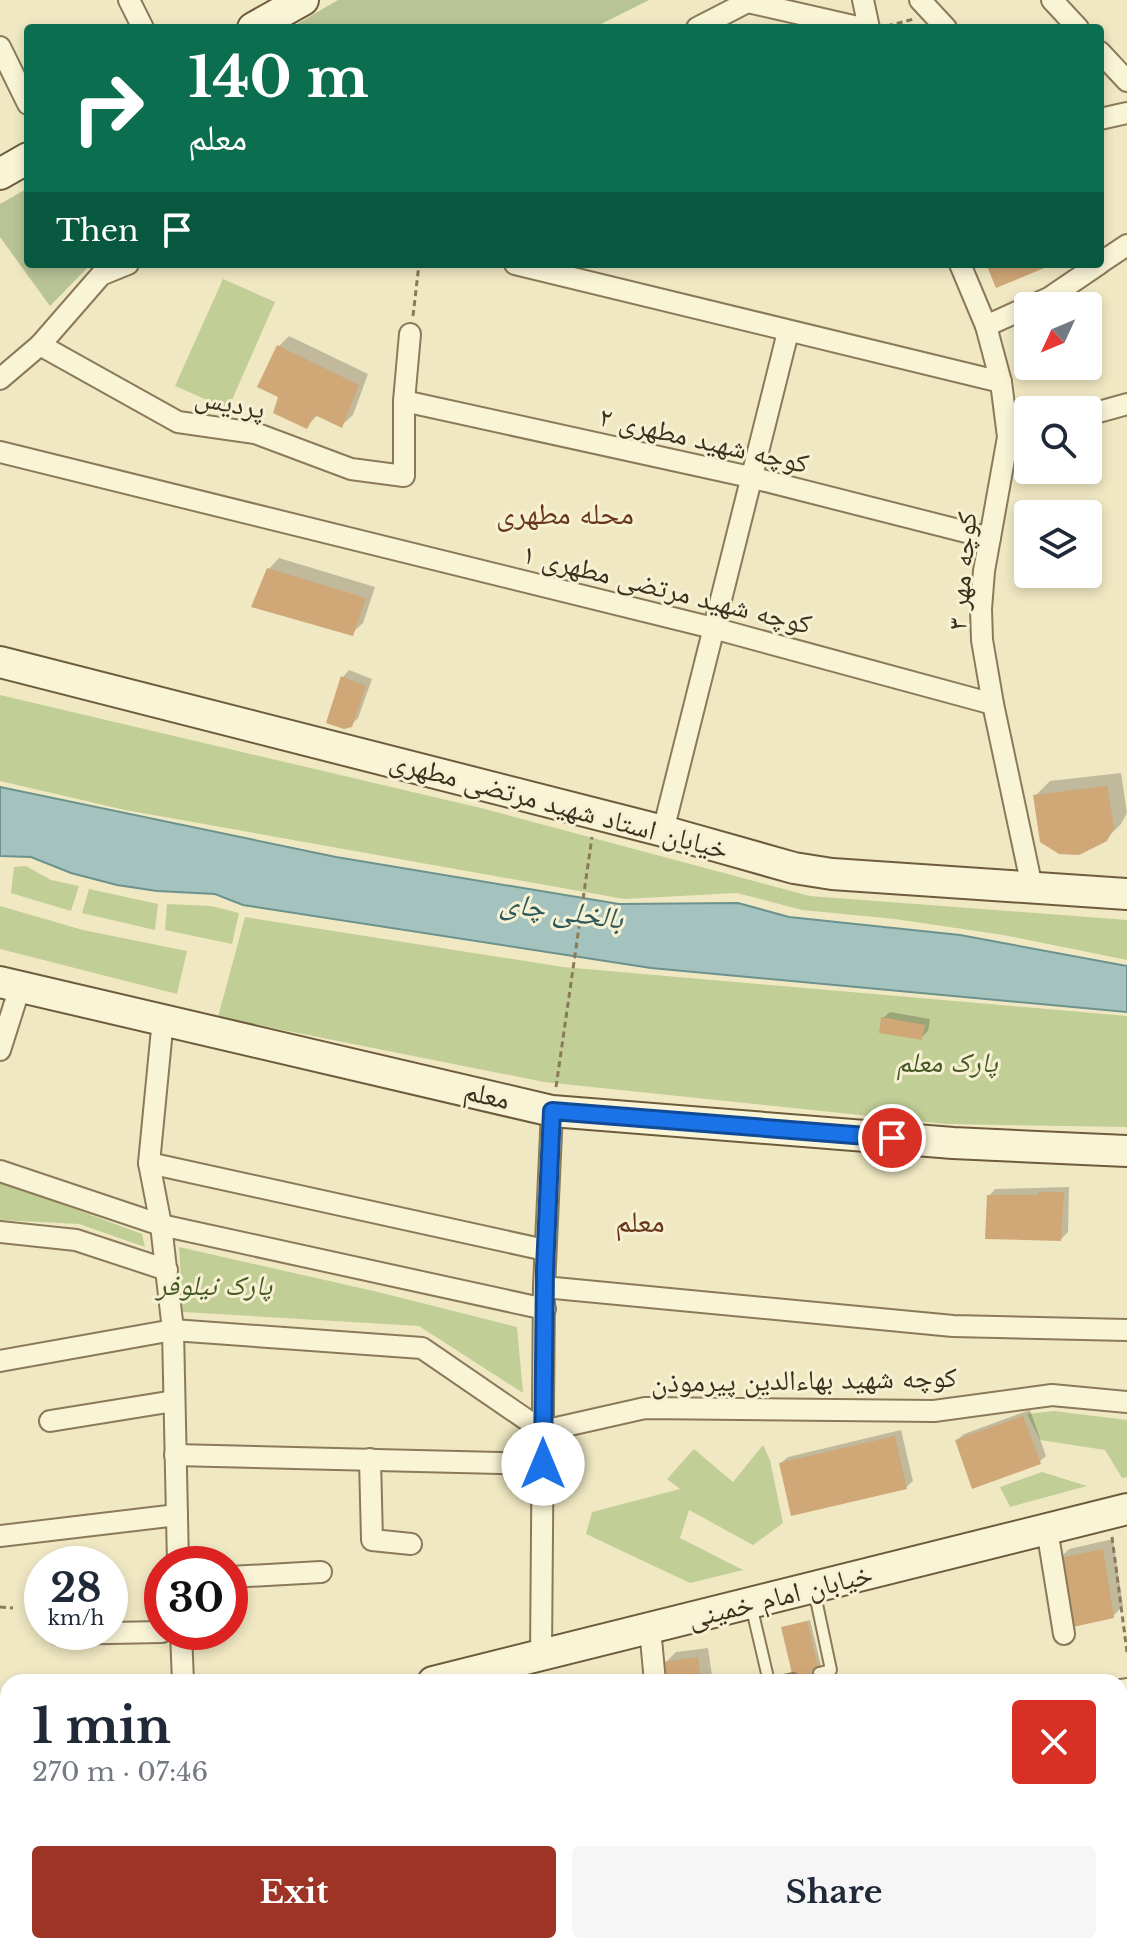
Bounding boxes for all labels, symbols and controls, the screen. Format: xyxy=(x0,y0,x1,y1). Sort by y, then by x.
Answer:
text: 140 m xyxy=(188,43,369,112)
icon: right xyxy=(56,56,160,160)
text: معلم xyxy=(188,115,247,160)
icon: arrive xyxy=(155,208,199,252)
text: Then xyxy=(56,212,139,249)
north arrow xyxy=(1014,292,1102,380)
map controls xyxy=(1014,292,1102,588)
street label: پردیس xyxy=(192,379,268,427)
button: search xyxy=(1014,396,1102,484)
street label: کوچه شهید مطهری ۲ xyxy=(596,399,813,481)
district label: محله مطهری xyxy=(496,495,634,532)
button: layers xyxy=(1014,500,1102,588)
street label: کوچه مهر ۳ xyxy=(939,510,985,632)
street label: کوچه شهید مرتضی مطهری ۱ xyxy=(519,536,816,642)
street label: خیابان استاد شهید مرتضی مطهری xyxy=(386,743,732,867)
water label: بالخلی چای xyxy=(498,883,627,937)
park label: پارک معلم xyxy=(896,1045,998,1081)
street label: معلم xyxy=(460,1073,513,1118)
pin xyxy=(858,1104,926,1172)
icon: arrive xyxy=(870,1116,914,1160)
district label: معلم xyxy=(615,1203,665,1242)
park label: پارک نیلوفر xyxy=(154,1268,273,1303)
street label: کوچه شهید بهاءالدین پیرموذن xyxy=(651,1360,958,1400)
position arrow xyxy=(501,1422,585,1506)
speed limit sign: 30 xyxy=(144,1546,248,1650)
street label: خیابان امام خمینی xyxy=(684,1556,876,1637)
text: 28 xyxy=(50,1563,102,1613)
text: km/h xyxy=(48,1606,104,1630)
text: 1 min xyxy=(32,1696,171,1756)
button: close xyxy=(1012,1700,1096,1784)
text: 270 m · 07:46 xyxy=(32,1756,208,1788)
button: Exit xyxy=(32,1846,556,1938)
button: Share xyxy=(572,1846,1096,1938)

